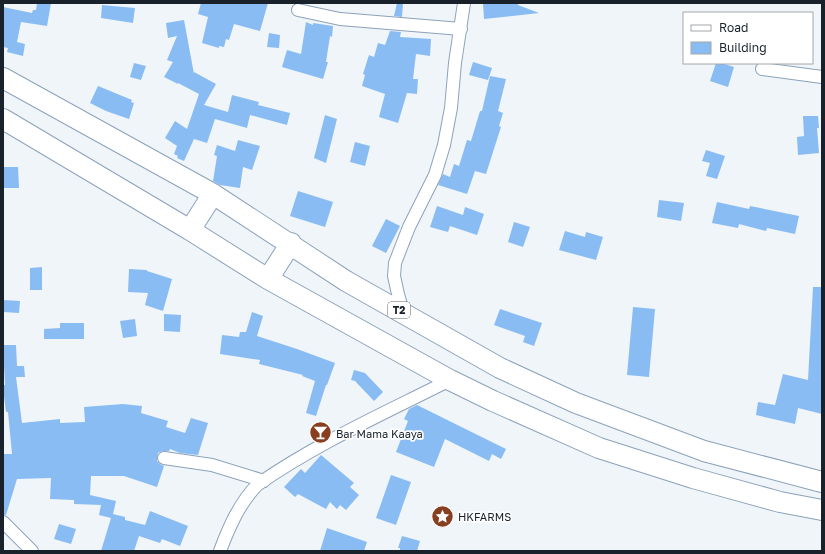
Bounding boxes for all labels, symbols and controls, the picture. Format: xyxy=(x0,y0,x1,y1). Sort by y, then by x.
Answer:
legend xyxy=(683,12,813,64)
text: Road xyxy=(719,20,748,35)
text: Building xyxy=(719,40,767,55)
road number: T2 xyxy=(388,302,410,318)
bar icon: Bar Mama Kaaya xyxy=(307,420,333,446)
place label: Bar Mama Kaaya xyxy=(336,427,423,440)
place icon: HKFARMS xyxy=(429,503,455,529)
place label: HKFARMS xyxy=(458,510,511,523)

